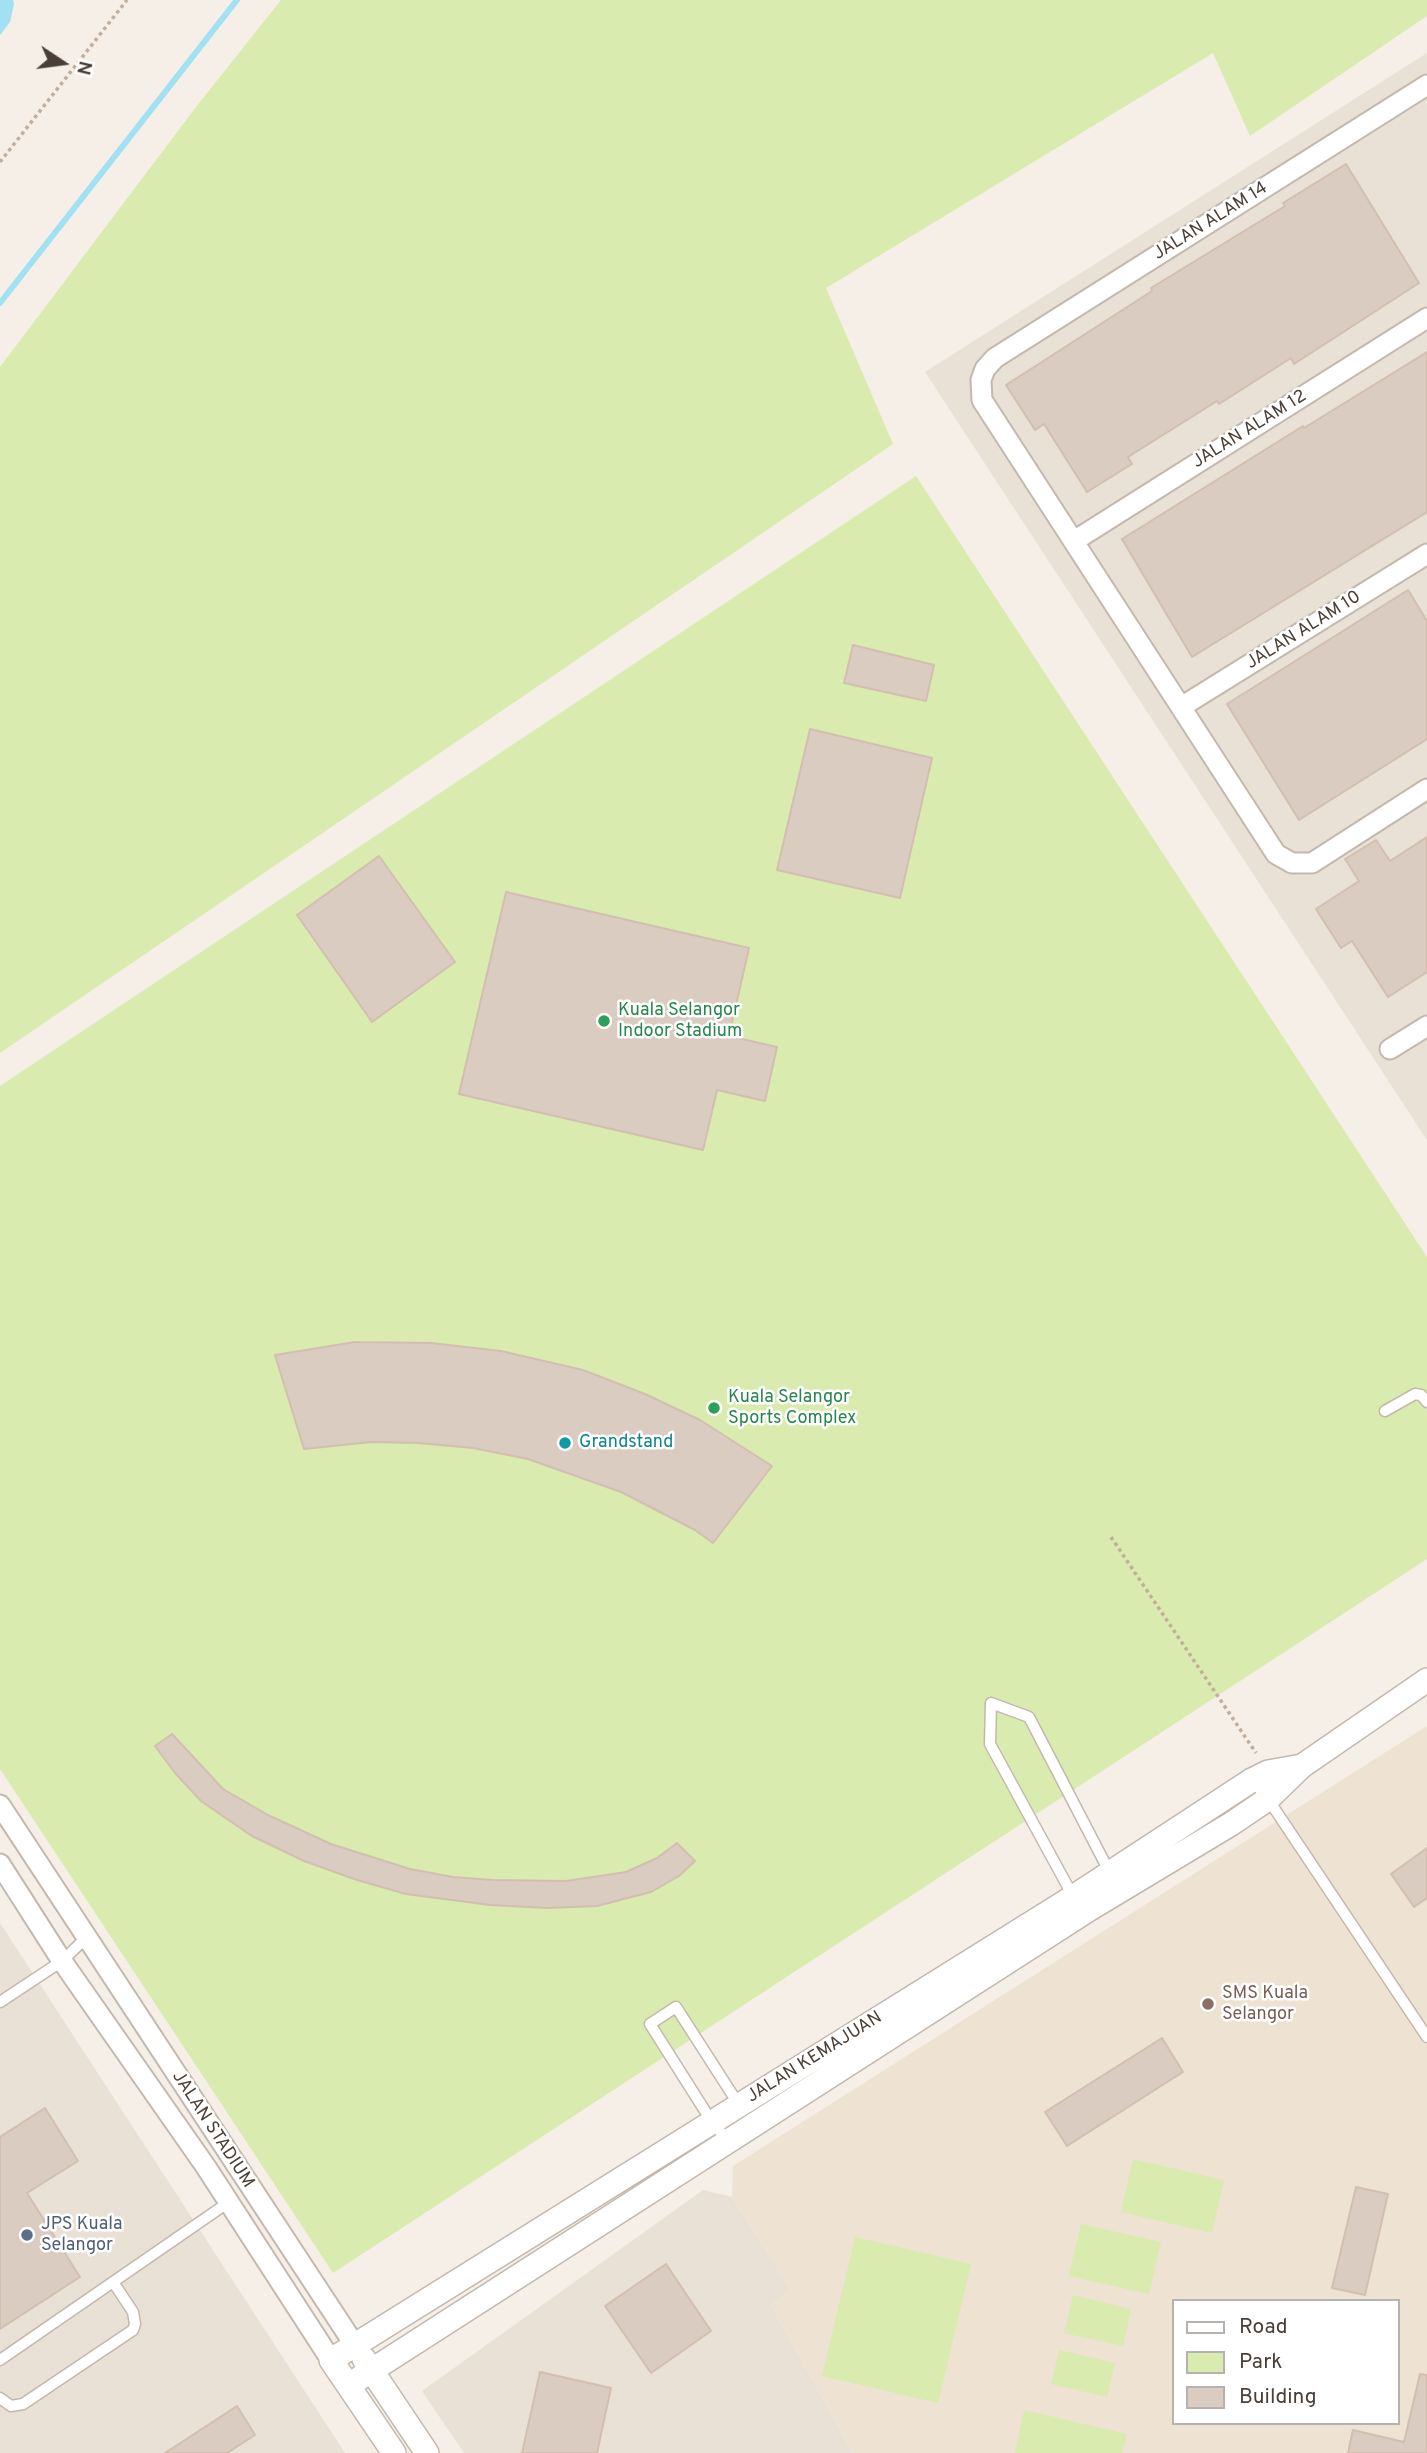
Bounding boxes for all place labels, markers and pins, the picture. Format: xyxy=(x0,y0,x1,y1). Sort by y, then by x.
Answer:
place label: Kuala Selangor Indoor Stadium xyxy=(618,1000,742,1042)
marker: Kuala Selangor Indoor Stadium xyxy=(596,1013,612,1029)
place label: Kuala Selangor Sports Complex xyxy=(728,1387,856,1430)
marker: Kuala Selangor Sports Complex xyxy=(706,1400,722,1416)
place label: Grandstand xyxy=(579,1432,673,1454)
marker: Grandstand xyxy=(557,1435,573,1451)
place label: SMS Kuala Selangor xyxy=(1222,1983,1308,2025)
marker: SMS Kuala Selangor xyxy=(1200,1996,1216,2012)
place label: JPS Kuala Selangor xyxy=(41,2214,123,2256)
marker: JPS Kuala Selangor xyxy=(19,2227,35,2243)

